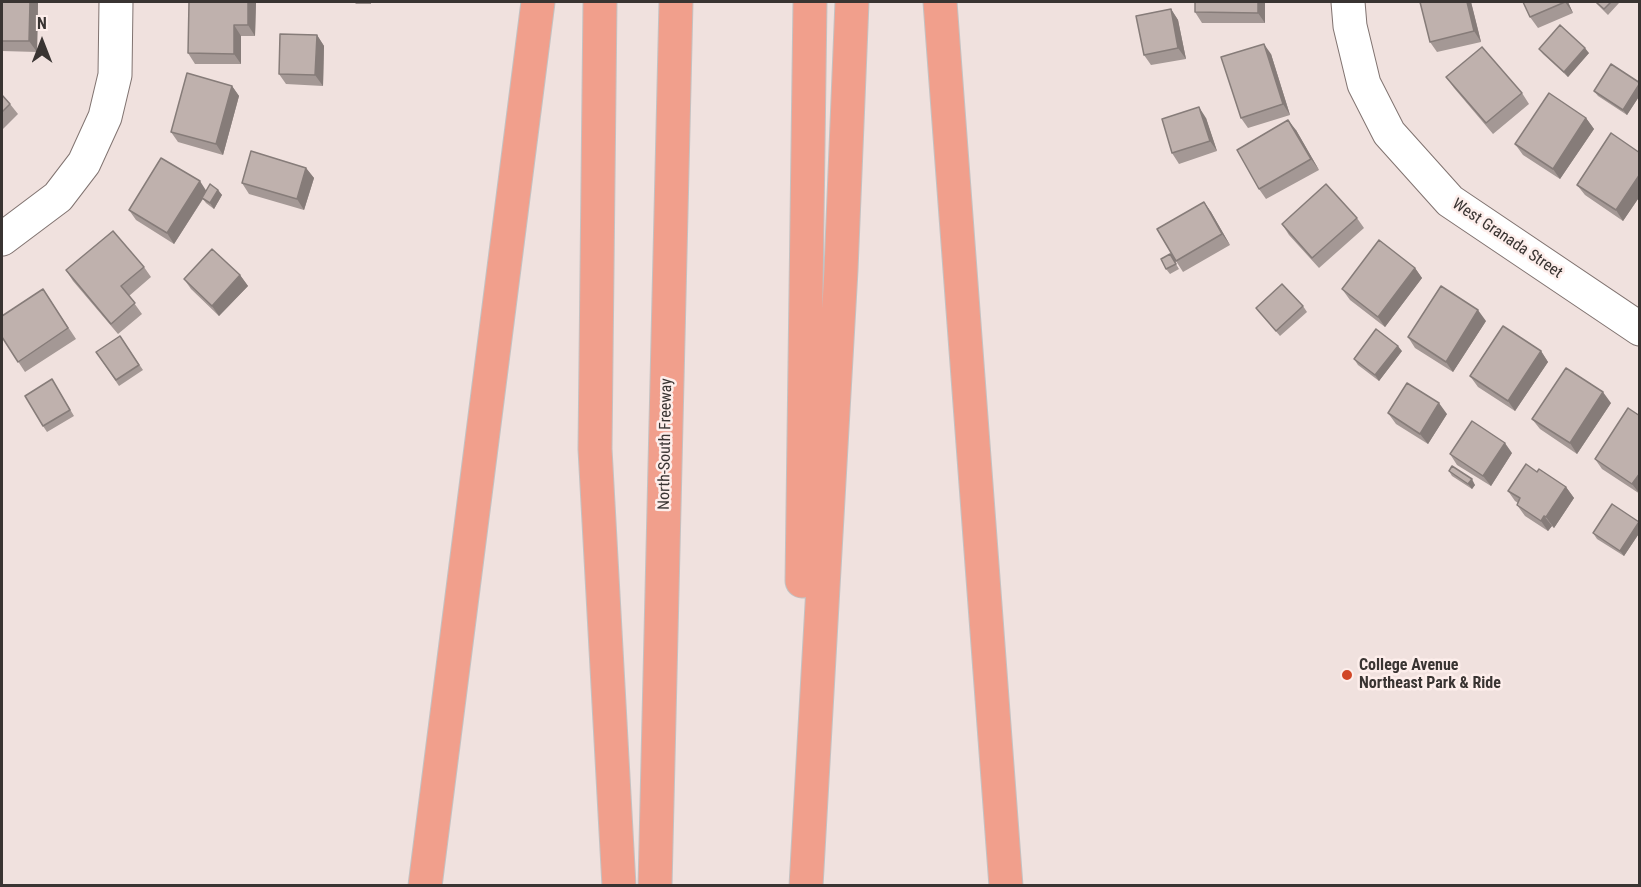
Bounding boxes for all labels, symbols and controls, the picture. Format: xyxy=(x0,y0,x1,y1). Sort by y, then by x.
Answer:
north arrow xyxy=(12,12,72,72)
text: N xyxy=(37,14,47,33)
street label: West Granada Street xyxy=(1448,195,1566,283)
street label: North-South Freeway xyxy=(655,378,677,510)
place label: College Avenue Northeast Park & Ride xyxy=(1359,656,1501,694)
marker: College Avenue Northeast Park & Ride xyxy=(1340,668,1354,682)

